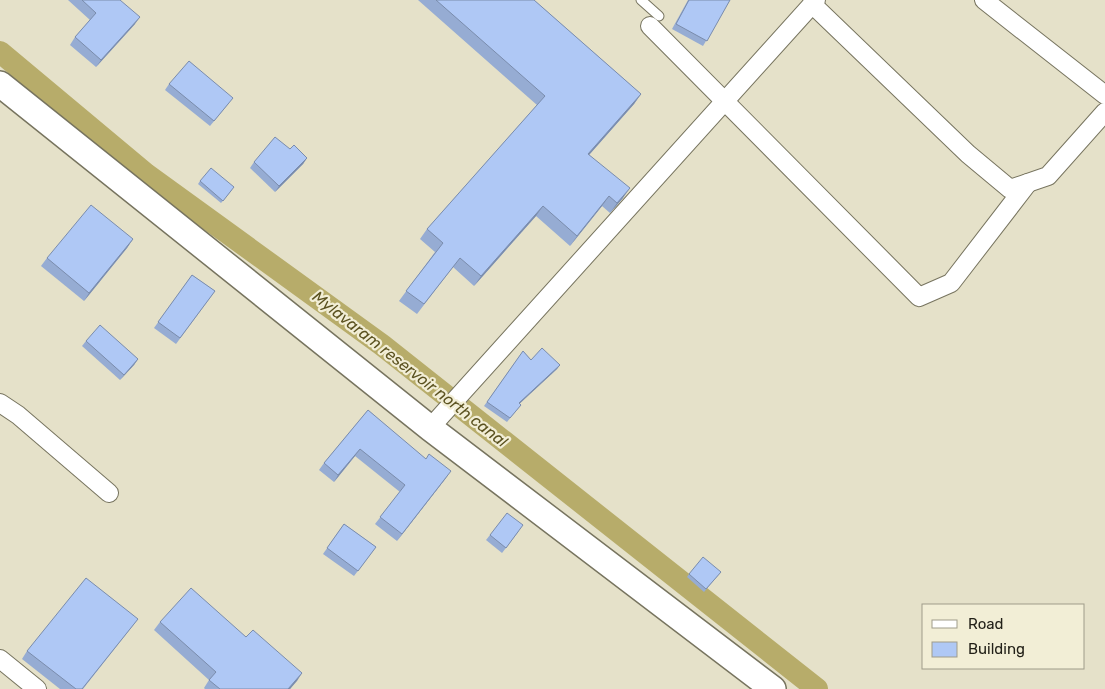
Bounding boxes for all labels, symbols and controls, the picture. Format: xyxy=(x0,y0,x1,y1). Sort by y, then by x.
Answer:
water label: Mylavaram reservoir north canal xyxy=(309,287,512,452)
legend xyxy=(922,604,1085,669)
text: Road xyxy=(968,615,1004,633)
text: Building xyxy=(968,640,1025,658)

